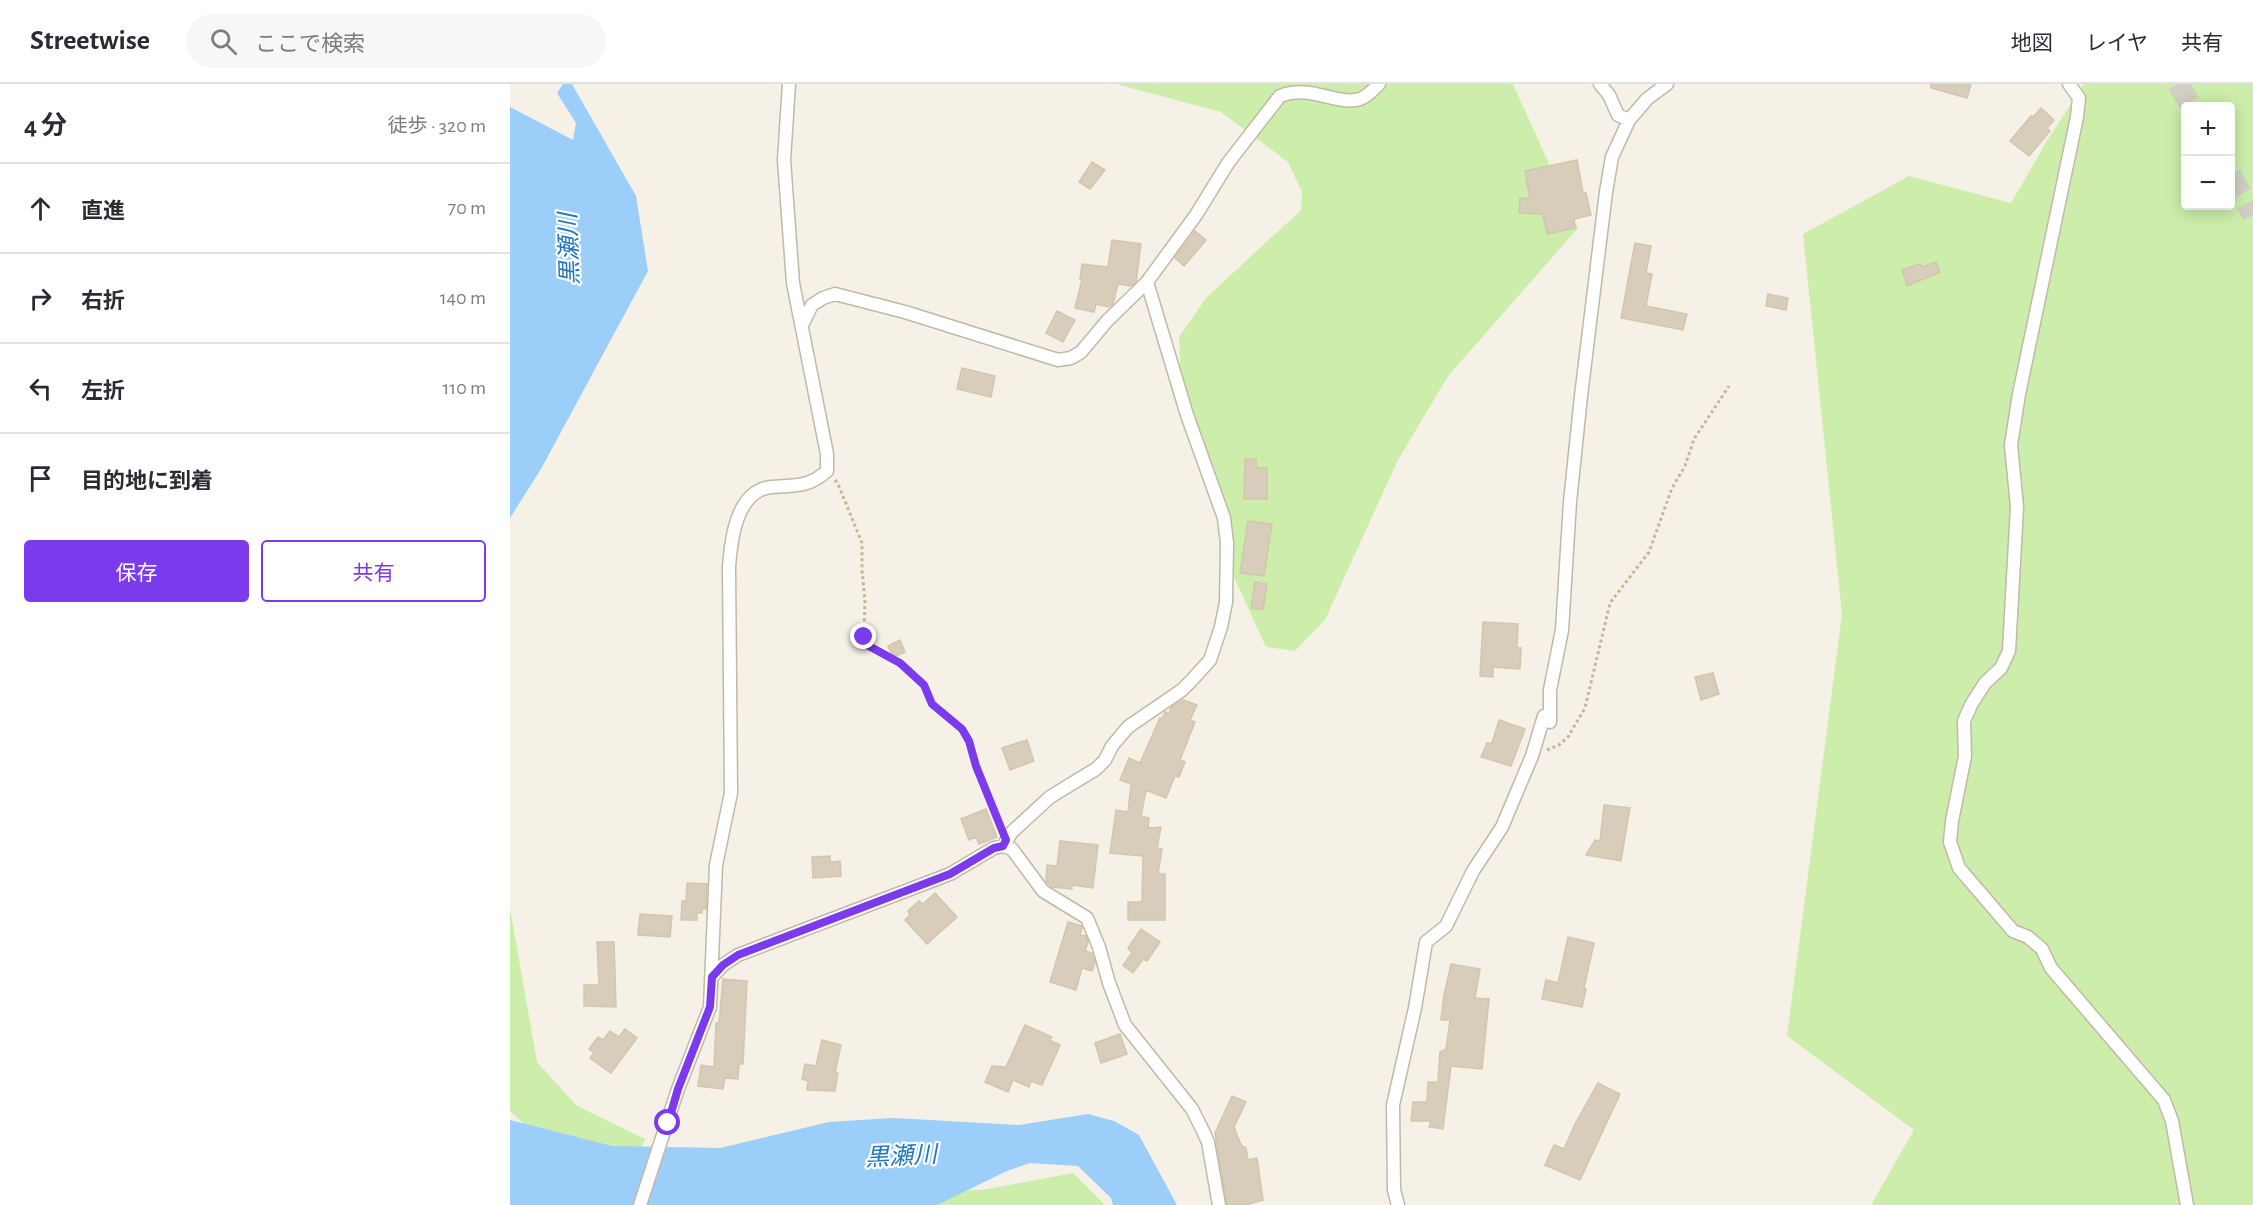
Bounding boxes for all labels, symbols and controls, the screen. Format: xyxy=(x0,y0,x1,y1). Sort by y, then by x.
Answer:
search box xyxy=(186,14,606,68)
icon: search xyxy=(207,25,240,58)
text: Streetwise xyxy=(30,27,150,55)
text: ここで検索 xyxy=(255,33,365,55)
text: 地図 xyxy=(2011,33,2053,54)
text: レイヤ xyxy=(2086,33,2148,54)
text: 共有 xyxy=(2181,33,2223,54)
map controls xyxy=(2181,102,2235,210)
button: + xyxy=(2181,102,2235,156)
text: 4 分 xyxy=(24,113,67,139)
text: 徒歩 · 320 m xyxy=(388,116,486,136)
button: − xyxy=(2181,156,2235,210)
icon: ahead xyxy=(24,192,57,225)
text: 70 m xyxy=(448,198,486,218)
text: 直進 xyxy=(81,200,125,222)
water label: 黒瀬川 xyxy=(555,210,583,285)
icon: right xyxy=(24,282,57,315)
text: 140 m xyxy=(440,288,486,308)
text: 右折 xyxy=(81,290,125,312)
icon: left xyxy=(24,372,57,405)
text: 110 m xyxy=(442,378,486,398)
text: 左折 xyxy=(81,380,125,402)
icon: arrive xyxy=(24,462,57,495)
text: 目的地に到着 xyxy=(81,470,213,492)
button: 保存 xyxy=(24,540,249,602)
button: 共有 xyxy=(261,540,486,602)
route end xyxy=(850,623,876,649)
route start xyxy=(654,1109,680,1135)
water label: 黒瀬川 xyxy=(864,1141,941,1171)

